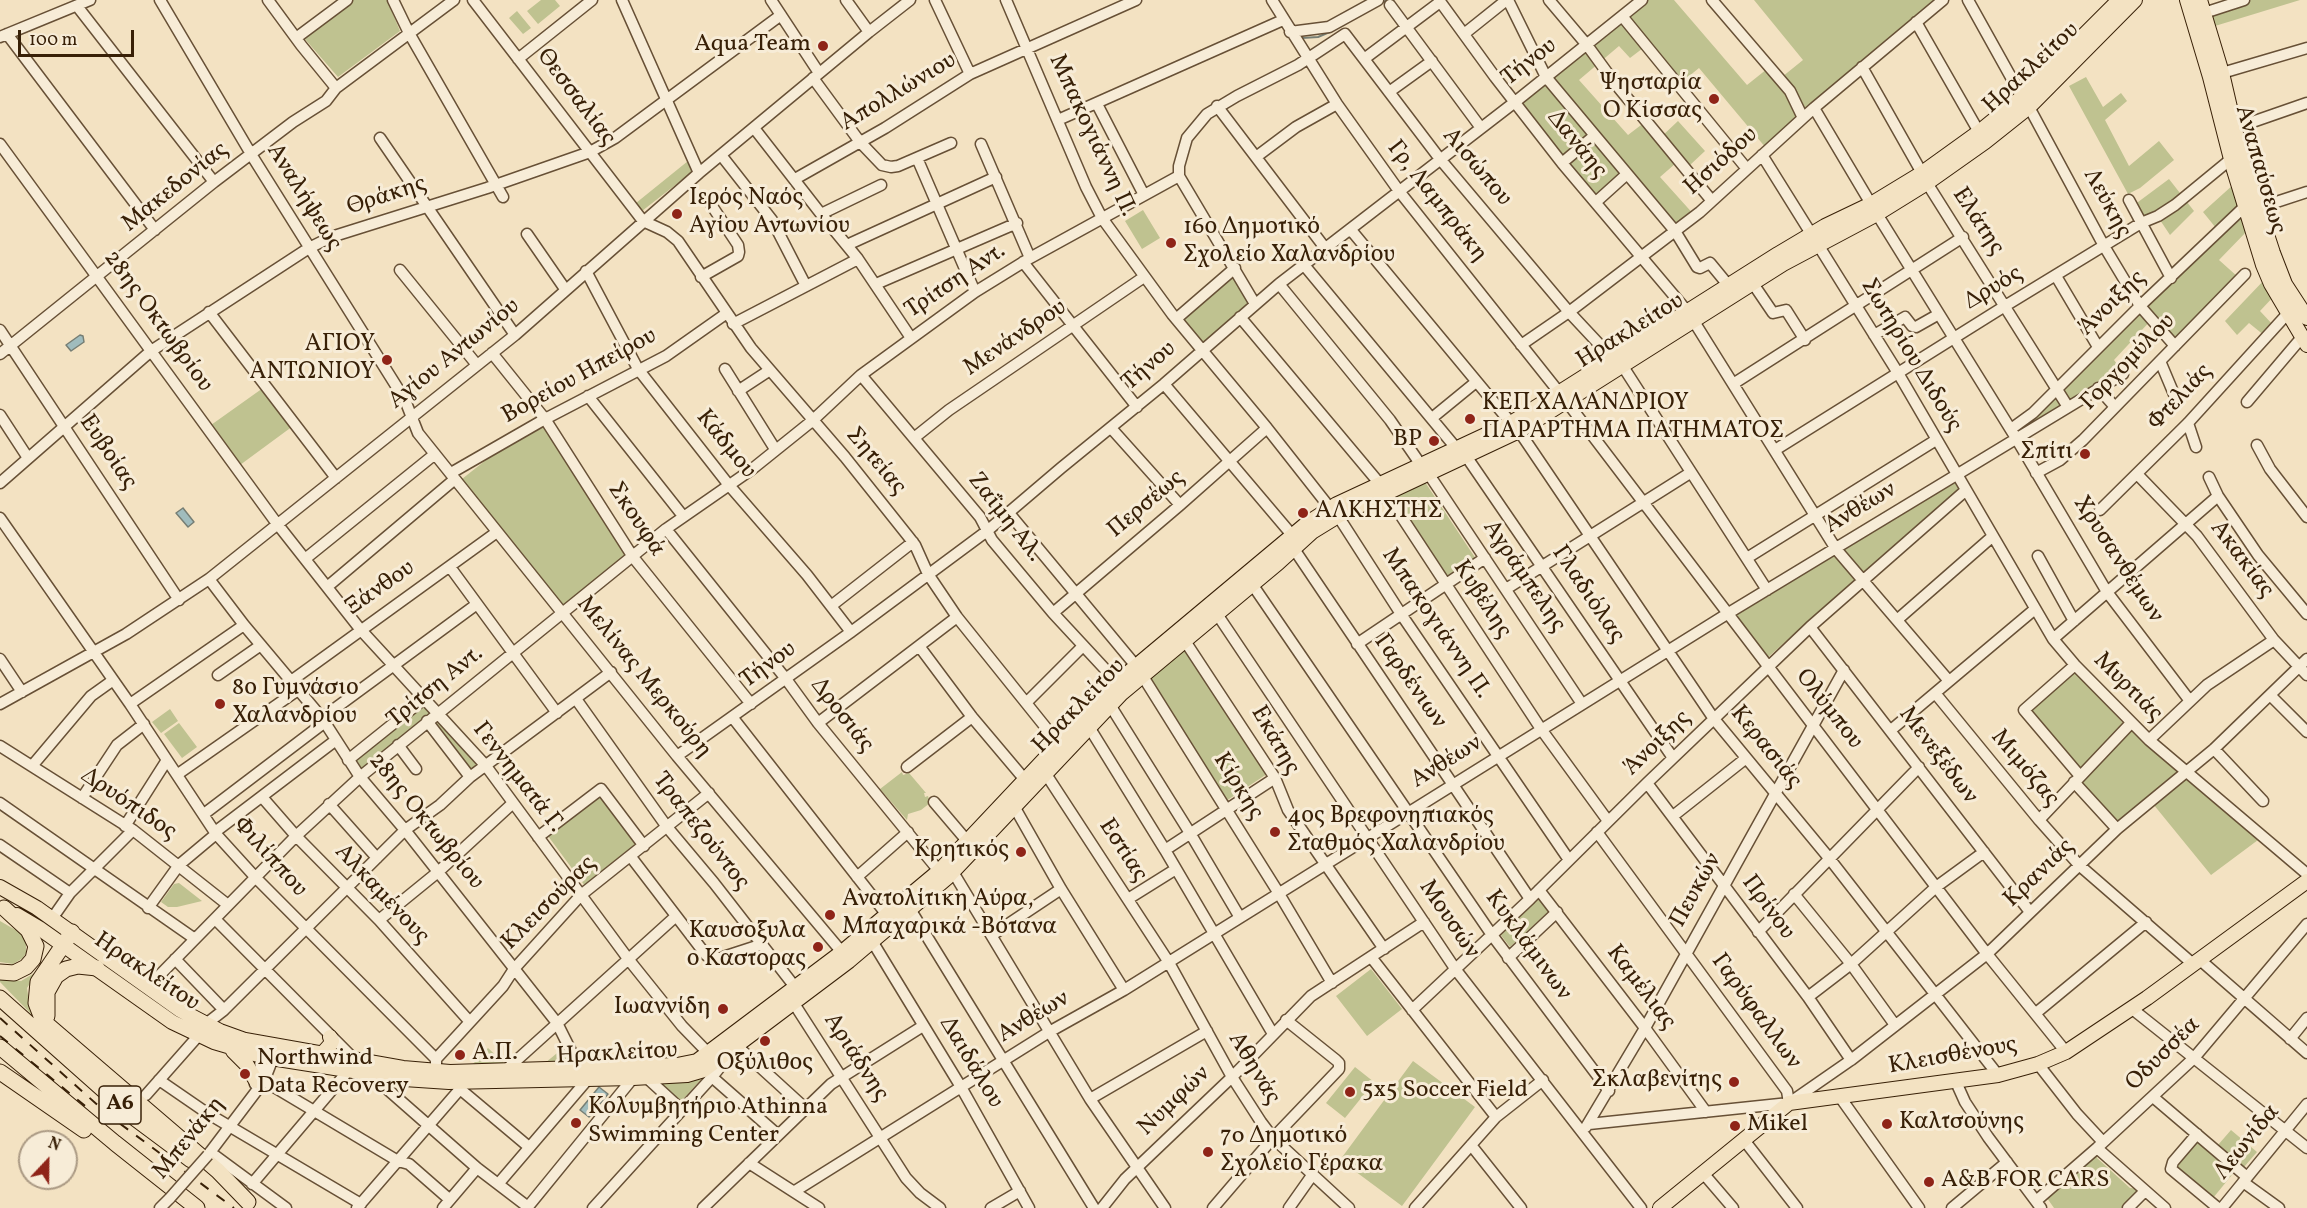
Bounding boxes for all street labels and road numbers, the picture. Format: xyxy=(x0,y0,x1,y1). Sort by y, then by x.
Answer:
street label: Ηρακλείτου xyxy=(1978,17,2086,121)
street label: Τήνου xyxy=(1497,32,1563,94)
street label: Θεσσαλίας xyxy=(529,44,621,152)
street label: Απολλώνιου xyxy=(836,47,962,139)
street label: Μπακογιάννη Π. xyxy=(1041,50,1141,222)
street label: Αναπαύσεως xyxy=(2227,102,2291,238)
street label: Δανάης xyxy=(1540,105,1612,185)
street label: Ησιόδου xyxy=(1679,121,1765,203)
street label: Αισώπου xyxy=(1435,123,1517,213)
street label: Γρ, Λαμπράκη xyxy=(1379,135,1493,269)
street label: Μακεδονίας xyxy=(117,136,235,240)
street label: Αναλήψεως xyxy=(259,139,347,257)
street label: Λεύκης xyxy=(2075,164,2137,244)
street label: Θράκης xyxy=(344,171,430,223)
street label: Ελάτης xyxy=(1944,183,2010,261)
street label: Τρίτση Αντ. xyxy=(900,238,1012,326)
street label: 28ης Οκτωβρίου xyxy=(96,246,218,398)
street label: Δρυός xyxy=(1960,260,2028,318)
street label: Άνοιξης xyxy=(2073,265,2153,343)
street label: Σωτηρίου Διδούς xyxy=(1853,274,1967,438)
street label: Ηρακλείτου xyxy=(1572,288,1690,376)
street label: Αγίου Αντωνίου xyxy=(383,293,527,417)
street label: Μενάνδρου xyxy=(959,294,1073,384)
street label: Γοργομύλου xyxy=(2076,308,2182,418)
street label: Βορείου Ηπείρου xyxy=(498,323,662,431)
street label: Τήνου xyxy=(1117,336,1183,398)
street label: Φτελιάς xyxy=(2143,358,2219,438)
street label: Κάδμου xyxy=(689,405,761,485)
street label: Ευβοίας xyxy=(72,410,142,496)
street label: Σητείας xyxy=(838,422,912,502)
street label: Περσέως xyxy=(1103,465,1191,545)
street label: Ζαΐμη Αλ. xyxy=(960,467,1048,569)
street label: Ανθέων xyxy=(1820,476,1902,542)
street label: Σκουφά xyxy=(600,478,670,562)
street label: Χρυσανθέμων xyxy=(2065,491,2169,629)
street label: Αγράμπελης xyxy=(1475,515,1571,639)
street label: Ακακίας xyxy=(2203,516,2279,604)
street label: Γλαδιόλας xyxy=(1544,541,1630,649)
street label: Μπακογιάννη Π. xyxy=(1374,543,1496,705)
street label: Ξάνθου xyxy=(341,555,421,623)
street label: Κυβέλης xyxy=(1445,556,1517,644)
street label: Μελίνας Μερκούρη xyxy=(569,591,717,765)
street label: Γαρδένιων xyxy=(1366,629,1452,735)
street label: Τήνου xyxy=(735,636,803,696)
street label: Τρίτση Αντ. xyxy=(382,641,490,735)
street label: Μυρτιάς xyxy=(2086,647,2168,729)
street label: Ηρακλείτου xyxy=(1028,653,1132,761)
street label: Ολύμπου xyxy=(1788,664,1868,756)
street label: Δροσιάς xyxy=(803,673,879,759)
street label: Εκάτης xyxy=(1243,701,1305,781)
street label: Κερασιάς xyxy=(1723,701,1807,795)
street label: Μενεξέδων xyxy=(1891,702,1983,810)
street label: Άνοιξης xyxy=(1618,705,1698,783)
street label: Γεννηματά Γ. xyxy=(465,717,569,839)
street label: Μιμόζας xyxy=(1983,724,2065,814)
street label: Ανθέων xyxy=(1406,730,1488,796)
street label: 28ης Οκτωβρίου xyxy=(361,748,489,896)
street label: Κίρκης xyxy=(1205,748,1269,826)
street label: Δρυόπιδος xyxy=(74,762,182,848)
street label: Τραπεζούντος xyxy=(645,767,755,897)
street label: Φιλίππου xyxy=(226,812,312,904)
street label: Εστίας xyxy=(1091,814,1153,888)
street label: Κρανιάς xyxy=(1999,833,2081,915)
street label: Αλκαμένους xyxy=(327,839,435,951)
street label: Πευκών xyxy=(1665,849,1729,933)
street label: Κλεισούρας xyxy=(497,851,603,957)
street label: Πρίνου xyxy=(1734,870,1800,946)
street label: Μουσών xyxy=(1411,875,1485,965)
street label: Κυκλάμινων xyxy=(1477,885,1577,1007)
street label: Ηρακλείτου xyxy=(88,927,204,1019)
street label: Καμέλιας xyxy=(1599,940,1681,1036)
street label: Γαρύφαλλων xyxy=(1703,949,1807,1075)
street label: Ανθέων xyxy=(993,985,1075,1051)
street label: Αριάδνης xyxy=(816,1008,894,1108)
street label: Δαιδάλου xyxy=(931,1012,1009,1114)
street label: Οδυσσέα xyxy=(2121,1012,2207,1098)
street label: Αθηνάς xyxy=(1220,1028,1286,1110)
street label: Κλεισθένους xyxy=(1887,1032,2019,1082)
street label: Ηρακλείτου xyxy=(556,1037,678,1073)
street label: Νυμφών xyxy=(1133,1061,1217,1143)
road number: Α6 xyxy=(99,1086,141,1124)
street label: Μπενάκη xyxy=(148,1092,232,1186)
street label: Λεωνίδα xyxy=(2209,1099,2287,1187)

